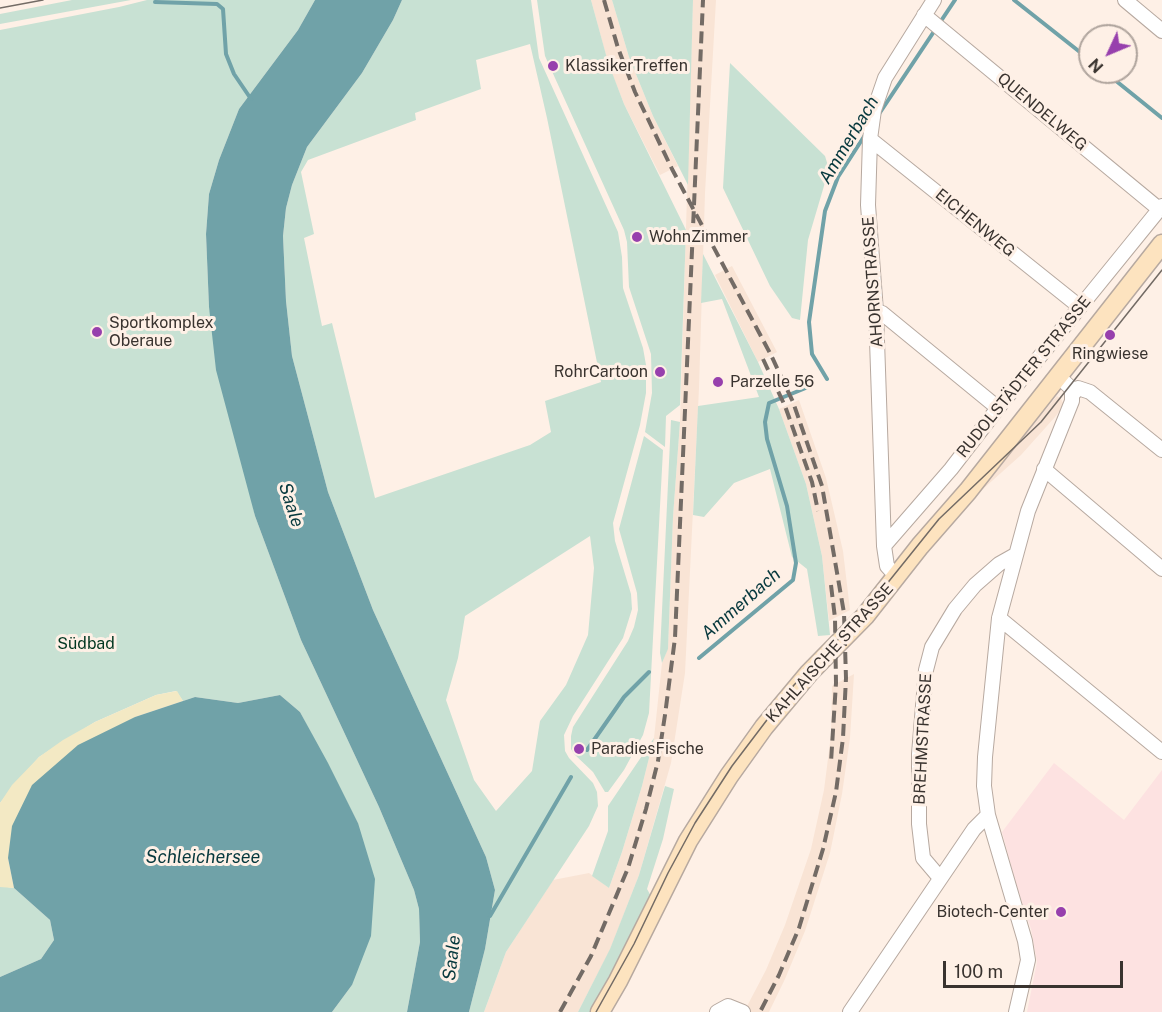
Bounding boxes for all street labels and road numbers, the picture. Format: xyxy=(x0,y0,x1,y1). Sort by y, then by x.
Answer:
street label: QUENDELWEG xyxy=(993,69,1091,155)
street label: EICHENWEG xyxy=(931,185,1019,261)
street label: AHORNSTRASSE xyxy=(859,216,887,348)
street label: RUDOLSTÄDTER STRASSE xyxy=(953,292,1095,462)
street label: KAHLAISCHE STRASSE xyxy=(762,579,898,727)
street label: BREHMSTRASSE xyxy=(910,673,936,805)

